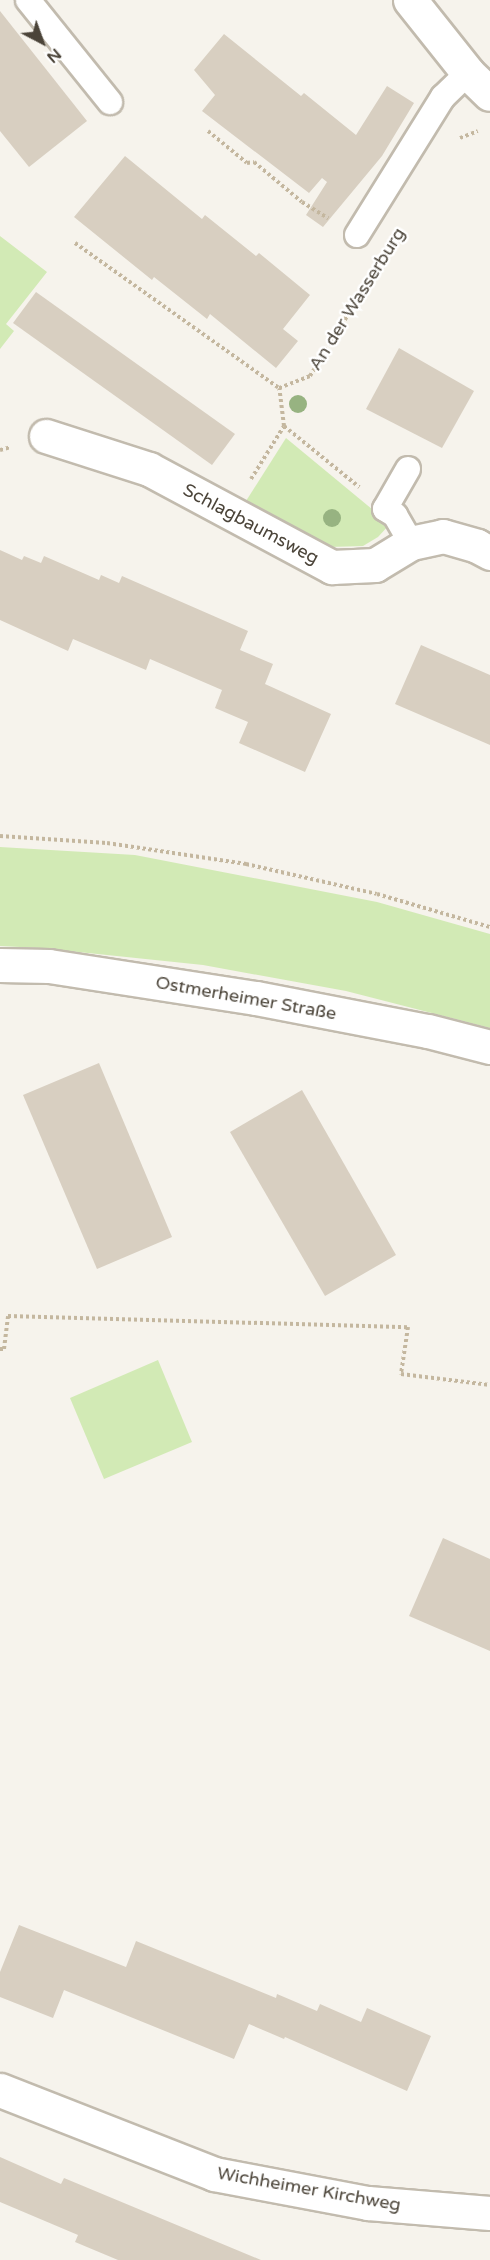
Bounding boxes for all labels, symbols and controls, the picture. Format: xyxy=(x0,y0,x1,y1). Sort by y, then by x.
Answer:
north arrow xyxy=(12,12,72,72)
text: N xyxy=(42,44,65,67)
street label: An der Wasserburg xyxy=(304,224,410,374)
street label: Schlagbaumsweg xyxy=(179,479,323,569)
street label: Ostmerheimer Straße xyxy=(154,971,338,1025)
street label: Wichheimer Kirchweg xyxy=(215,2162,403,2216)

